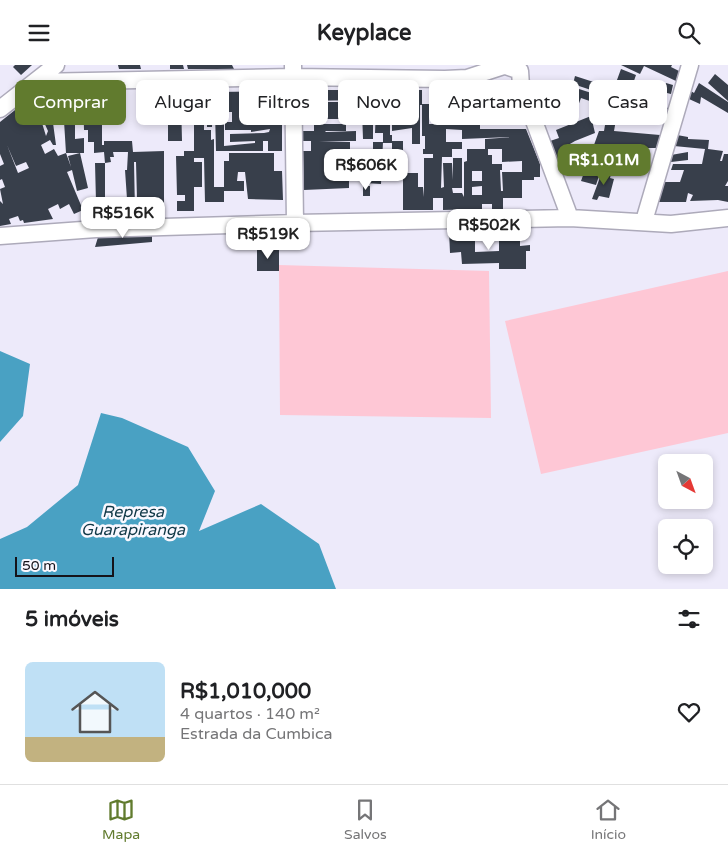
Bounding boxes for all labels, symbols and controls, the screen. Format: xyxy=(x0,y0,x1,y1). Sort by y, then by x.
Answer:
icon: menu xyxy=(25,19,53,47)
icon: search xyxy=(675,19,703,47)
text: Keyplace xyxy=(317,20,411,46)
chip: Comprar xyxy=(15,80,126,125)
chip: Alugar xyxy=(136,80,229,125)
chip: Filtros xyxy=(239,80,328,125)
chip: Novo xyxy=(338,80,419,125)
chip: Apartamento xyxy=(429,80,579,125)
chip: Casa xyxy=(589,80,667,125)
pin: R$1.01M xyxy=(558,143,650,186)
pin: R$606K xyxy=(325,149,407,191)
text: R$1.01M xyxy=(568,150,640,170)
text: R$606K xyxy=(335,155,397,175)
pin: R$516K xyxy=(82,197,164,239)
text: R$516K xyxy=(92,203,154,223)
pin: R$502K xyxy=(448,209,530,251)
text: R$502K xyxy=(458,215,520,235)
pin: R$519K xyxy=(227,217,309,260)
text: R$519K xyxy=(237,224,299,244)
north arrow xyxy=(658,454,712,509)
map controls xyxy=(658,454,713,574)
water label: Represa Guarapiranga xyxy=(81,502,186,540)
button: locate xyxy=(658,519,713,574)
scale bar xyxy=(15,554,114,577)
text: 50 m xyxy=(22,557,56,574)
icon: filters xyxy=(675,605,703,633)
text: 5 imóveis xyxy=(25,607,119,632)
text: R$1,010,000 xyxy=(180,679,311,704)
icon: home xyxy=(65,682,125,742)
icon: heart xyxy=(675,698,703,726)
text: 4 quartos · 140 m² xyxy=(180,704,320,724)
text: Estrada da Cumbica xyxy=(180,724,332,744)
tab: Mapa xyxy=(102,796,140,843)
tab: Salvos xyxy=(344,796,387,843)
tab: Início xyxy=(591,796,626,843)

